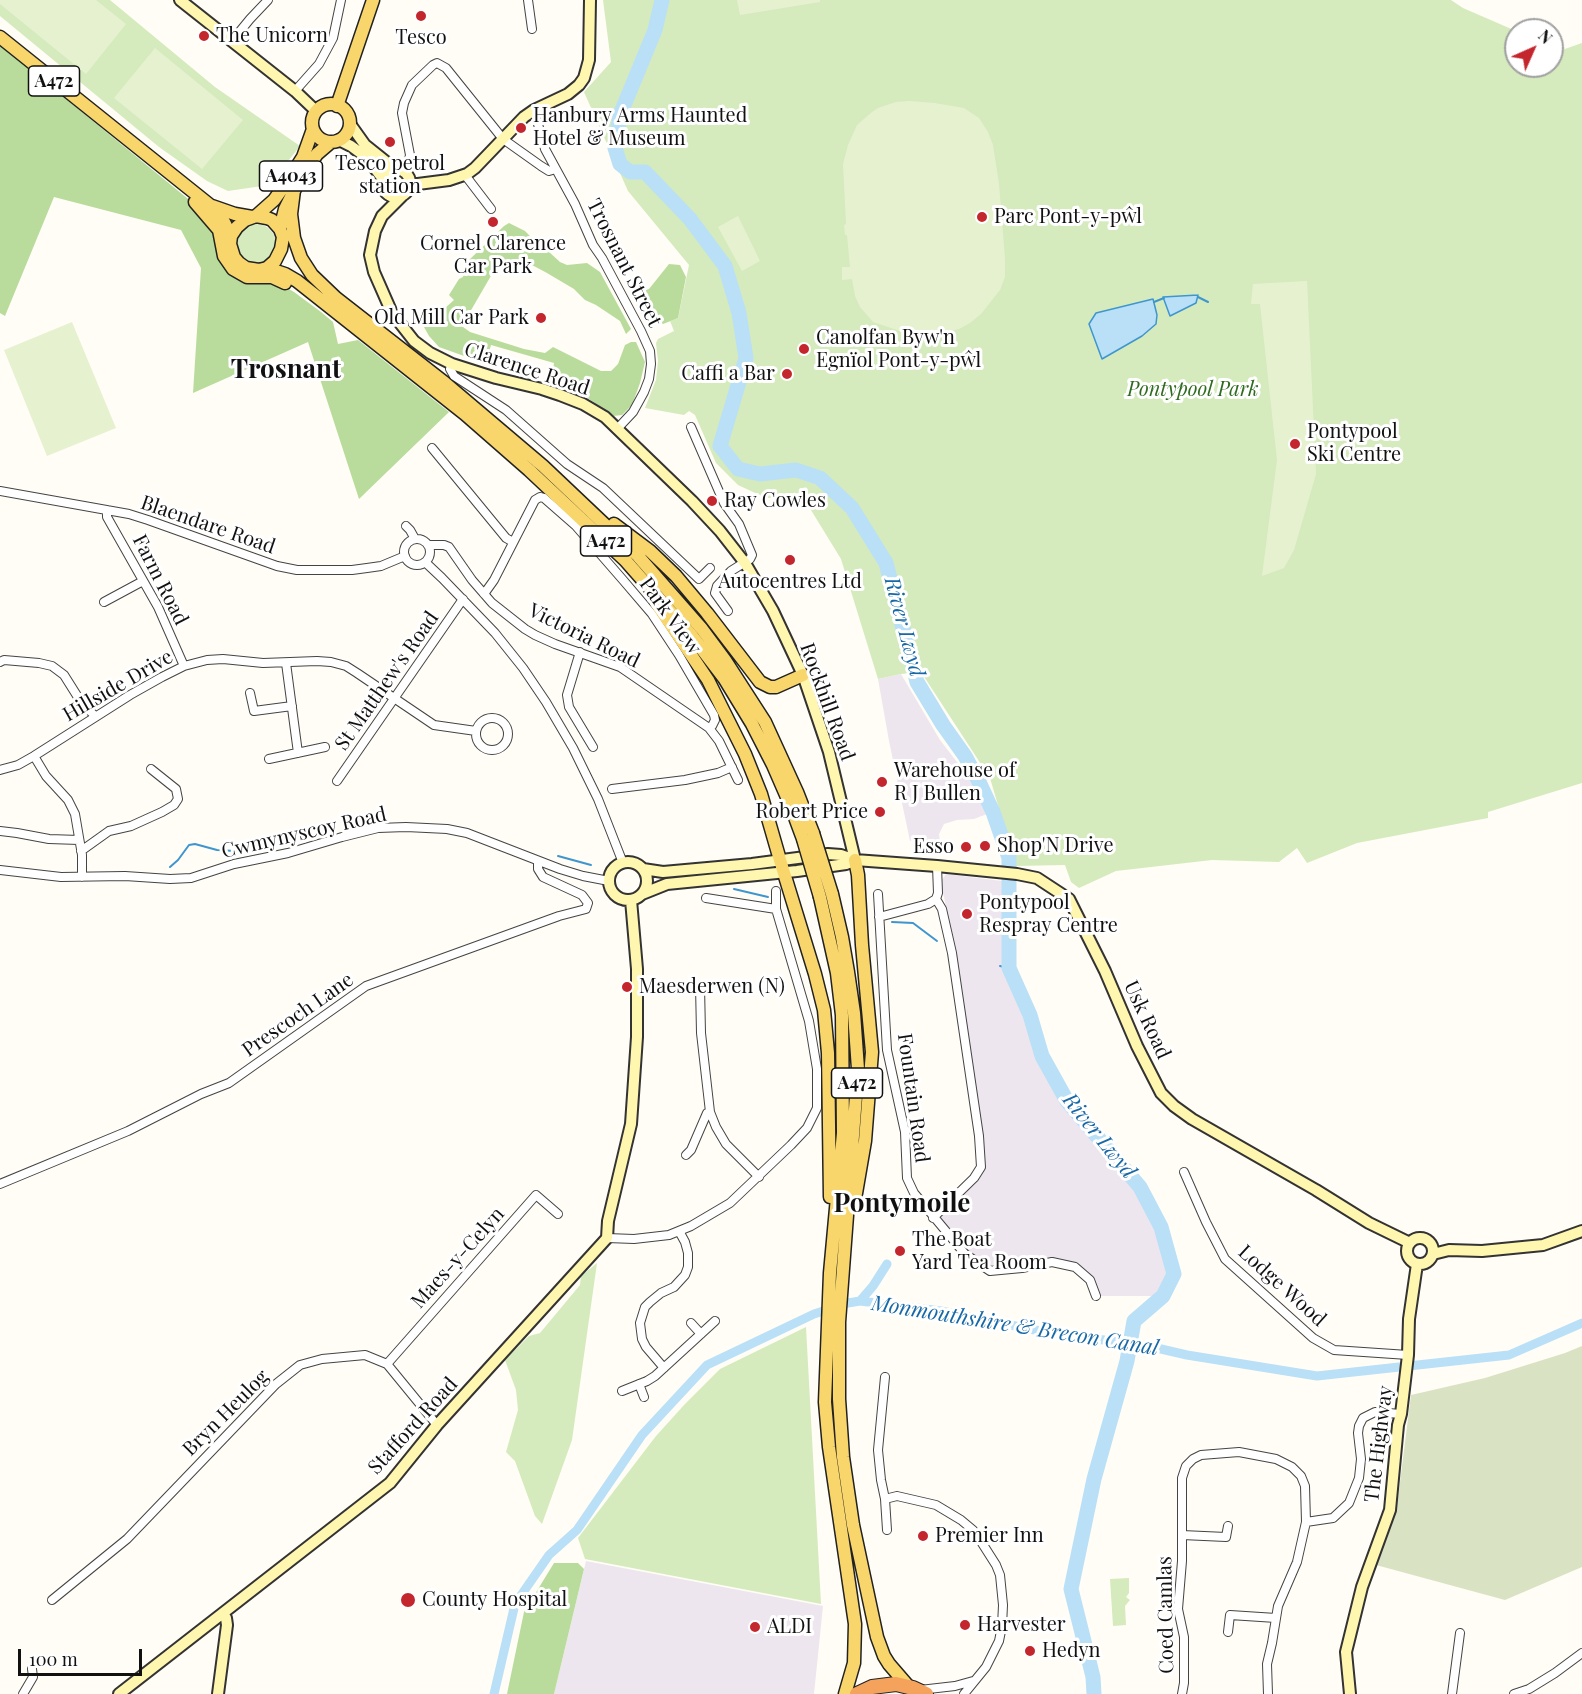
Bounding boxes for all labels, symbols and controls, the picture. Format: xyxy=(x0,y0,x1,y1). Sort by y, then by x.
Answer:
marker: Tesco xyxy=(414,9,428,23)
north arrow xyxy=(1504,18,1564,78)
place label: The Unicorn xyxy=(216,24,328,48)
text: N xyxy=(1534,25,1557,48)
place label: Tesco xyxy=(395,26,447,50)
marker: The Unicorn xyxy=(197,29,211,43)
road number: A472 xyxy=(28,66,80,96)
place label: Hanbury Arms Haunted Hotel & Museum xyxy=(533,104,747,151)
marker: Hanbury Arms Haunted Hotel & Museum xyxy=(514,121,528,135)
marker: Tesco petrol station xyxy=(383,135,397,149)
place label: Tesco petrol station xyxy=(335,152,445,199)
road number: A4043 xyxy=(260,161,322,191)
street label: Trosnant Street xyxy=(581,195,667,331)
place label: Parc Pont-y-pŵl xyxy=(994,205,1142,229)
marker: Parc Pont-y-pŵl xyxy=(975,210,989,224)
marker: Cornel Clarence Car Park xyxy=(486,215,500,229)
place label: Cornel Clarence Car Park xyxy=(420,232,566,279)
place label: Old Mill Car Park xyxy=(374,306,529,330)
marker: Old Mill Car Park xyxy=(534,311,548,325)
place label: Canolfan Byw'n Egnïol Pont-y-pŵl xyxy=(816,326,981,373)
street label: Clarence Road xyxy=(461,337,593,401)
marker: Canolfan Byw'n Egnïol Pont-y-pŵl xyxy=(797,342,811,356)
district label: Trosnant xyxy=(231,354,341,386)
place label: Caffi a Bar xyxy=(681,362,775,386)
marker: Caffi a Bar xyxy=(780,367,794,381)
park label: Pontypool Park xyxy=(1127,378,1259,402)
place label: Pontypool Ski Centre xyxy=(1307,420,1401,467)
marker: Pontypool Ski Centre xyxy=(1288,437,1302,451)
place label: Ray Cowles xyxy=(724,489,826,513)
street label: Blaendare Road xyxy=(138,491,278,559)
marker: Ray Cowles xyxy=(705,494,719,508)
road number: A472 xyxy=(580,526,632,556)
street label: Farm Road xyxy=(127,531,193,629)
marker: Autocentres Ltd xyxy=(783,553,797,567)
place label: Autocentres Ltd xyxy=(718,570,862,594)
street label: Park View xyxy=(634,573,706,659)
water label: River Lwyd xyxy=(879,574,929,680)
street label: Victoria Road xyxy=(524,599,644,673)
street label: St Matthew's Road xyxy=(330,607,444,755)
street label: Rockhill Road xyxy=(795,640,859,764)
street label: Hillside Drive xyxy=(59,645,177,727)
place label: Warehouse of R J Bullen xyxy=(894,759,1016,806)
marker: Warehouse of R J Bullen xyxy=(875,775,889,789)
place label: Robert Price xyxy=(755,800,868,824)
street label: Cwmynyscoy Road xyxy=(219,802,389,864)
marker: Robert Price xyxy=(873,805,887,819)
place label: Shop'N Drive xyxy=(997,834,1114,858)
place label: Esso xyxy=(913,835,954,859)
marker: Shop'N Drive xyxy=(978,839,992,853)
marker: Esso xyxy=(959,840,973,854)
place label: Pontypool Respray Centre xyxy=(979,891,1118,938)
marker: Pontypool Respray Centre xyxy=(960,907,974,921)
street label: Prescoch Lane xyxy=(238,968,358,1062)
place label: Maesderwen (N) xyxy=(639,975,785,999)
street label: Usk Road xyxy=(1118,977,1176,1063)
marker: Maesderwen (N) xyxy=(620,980,634,994)
street label: Fountain Road xyxy=(892,1032,934,1164)
road number: A472 xyxy=(832,1068,882,1098)
water label: River Lwyd xyxy=(1057,1088,1141,1184)
district label: Pontymoile xyxy=(834,1188,970,1220)
street label: Maes-y-Celyn xyxy=(406,1203,510,1313)
place label: The Boat Yard Tea Room xyxy=(912,1228,1047,1275)
street label: Lodge Wood xyxy=(1233,1240,1331,1332)
marker: The Boat Yard Tea Room xyxy=(893,1244,907,1258)
water label: Monmouthshire & Brecon Canal xyxy=(870,1291,1160,1361)
street label: Bryn Heulog xyxy=(178,1365,274,1461)
street label: Stafford Road xyxy=(363,1373,463,1479)
street label: The Highway xyxy=(1360,1384,1398,1504)
place label: Premier Inn xyxy=(935,1524,1044,1548)
marker: Premier Inn xyxy=(916,1529,930,1543)
street label: Coed Camlas xyxy=(1153,1556,1179,1674)
place label: County Hospital xyxy=(422,1588,567,1612)
marker: County Hospital xyxy=(399,1591,417,1609)
place label: Harvester xyxy=(977,1613,1066,1637)
place label: ALDI xyxy=(767,1615,812,1639)
marker: Harvester xyxy=(958,1618,972,1632)
marker: ALDI xyxy=(748,1620,762,1634)
scale bar xyxy=(21,1637,146,1675)
place label: Hedyn xyxy=(1042,1639,1101,1663)
marker: Hedyn xyxy=(1023,1644,1037,1658)
text: 100 m xyxy=(29,1647,78,1671)

